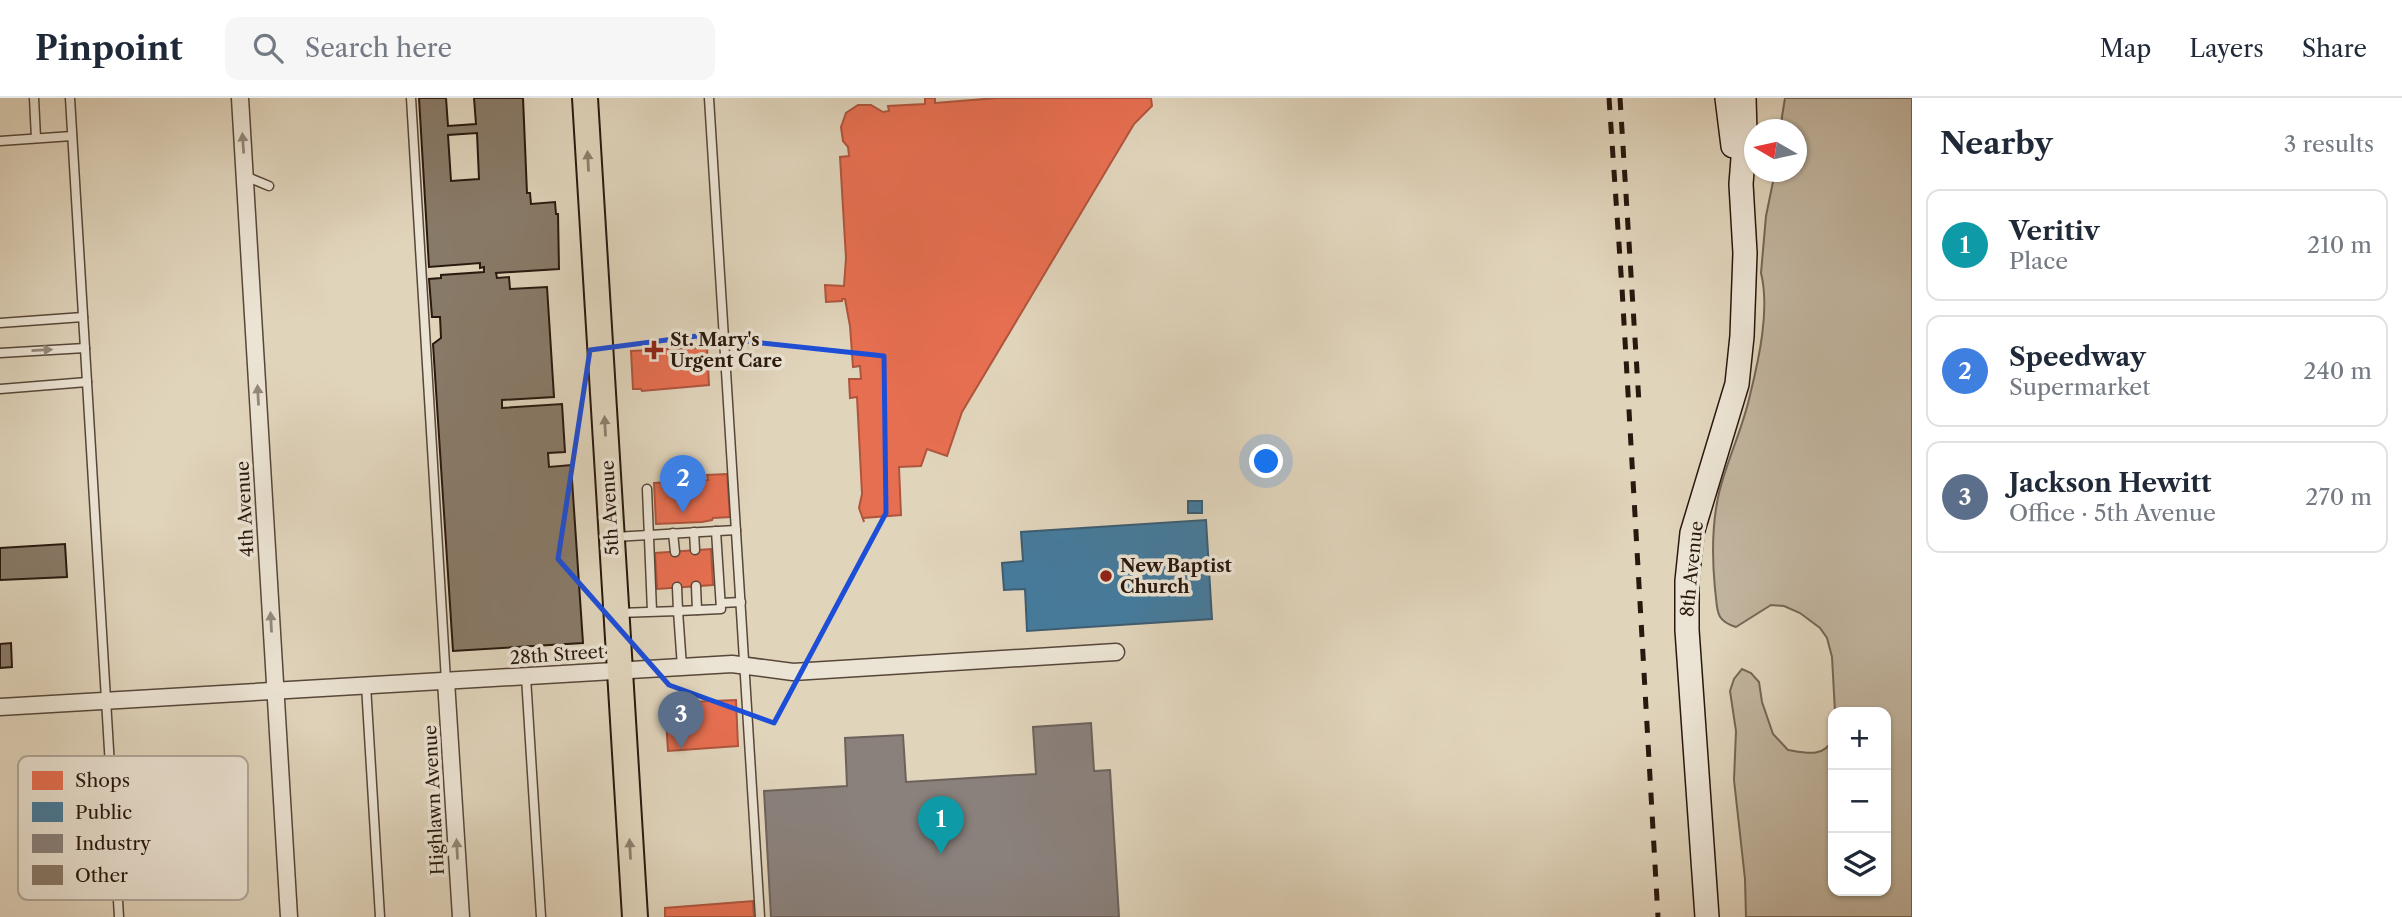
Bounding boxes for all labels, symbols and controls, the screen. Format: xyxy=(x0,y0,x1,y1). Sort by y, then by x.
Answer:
search box xyxy=(225,17,715,80)
text: Pinpoint xyxy=(35,28,183,69)
icon: search xyxy=(249,29,287,67)
text: Search here xyxy=(305,32,452,64)
text: Map xyxy=(2100,34,2151,63)
text: Layers xyxy=(2189,34,2264,63)
text: Share xyxy=(2302,34,2367,63)
north arrow xyxy=(1744,119,1807,182)
text: Nearby xyxy=(1940,125,2053,162)
text: 3 results xyxy=(2284,130,2374,158)
one-way arrow xyxy=(237,132,248,154)
one-way arrow xyxy=(583,150,594,172)
text: Veritiv xyxy=(2009,215,2100,247)
text: 1 xyxy=(1960,231,1970,259)
text: 210 m xyxy=(2307,231,2372,259)
text: Place xyxy=(2009,247,2068,275)
place label: St. Mary's Urgent Care xyxy=(670,329,782,372)
marker: St. Mary's Urgent Care xyxy=(644,340,664,360)
text: Speedway xyxy=(2009,341,2146,373)
one-way arrow xyxy=(32,344,54,355)
text: 2 xyxy=(1958,357,1972,385)
text: 240 m xyxy=(2303,357,2372,385)
text: Supermarket xyxy=(2009,373,2150,401)
one-way arrow xyxy=(252,384,263,406)
one-way arrow xyxy=(599,415,610,437)
your location xyxy=(1249,444,1283,478)
pin: 2 xyxy=(660,455,706,513)
street label: 4th Avenue xyxy=(232,460,258,558)
street label: 5th Avenue xyxy=(597,460,623,556)
text: Jackson Hewitt xyxy=(2009,467,2212,499)
text: 3 xyxy=(1959,483,1972,511)
text: 270 m xyxy=(2305,483,2372,511)
text: Office · 5th Avenue xyxy=(2009,499,2216,527)
street label: 8th Avenue xyxy=(1676,520,1708,618)
place label: New Baptist Church xyxy=(1120,555,1233,598)
marker: New Baptist Church xyxy=(1098,568,1114,584)
one-way arrow xyxy=(265,611,276,633)
street label: 28th Street xyxy=(509,641,606,669)
pin: 3 xyxy=(658,691,704,749)
map controls xyxy=(1828,707,1891,896)
button: + xyxy=(1828,707,1891,770)
street label: Highlawn Avenue xyxy=(419,724,449,876)
legend xyxy=(18,756,248,900)
text: Shops xyxy=(75,769,130,792)
button: − xyxy=(1828,770,1891,833)
pin: 1 xyxy=(918,796,964,854)
text: Public xyxy=(75,801,132,824)
text: Industry xyxy=(75,832,151,855)
button: layers xyxy=(1828,833,1891,896)
one-way arrow xyxy=(451,838,462,860)
one-way arrow xyxy=(625,838,636,860)
text: Other xyxy=(75,864,128,887)

